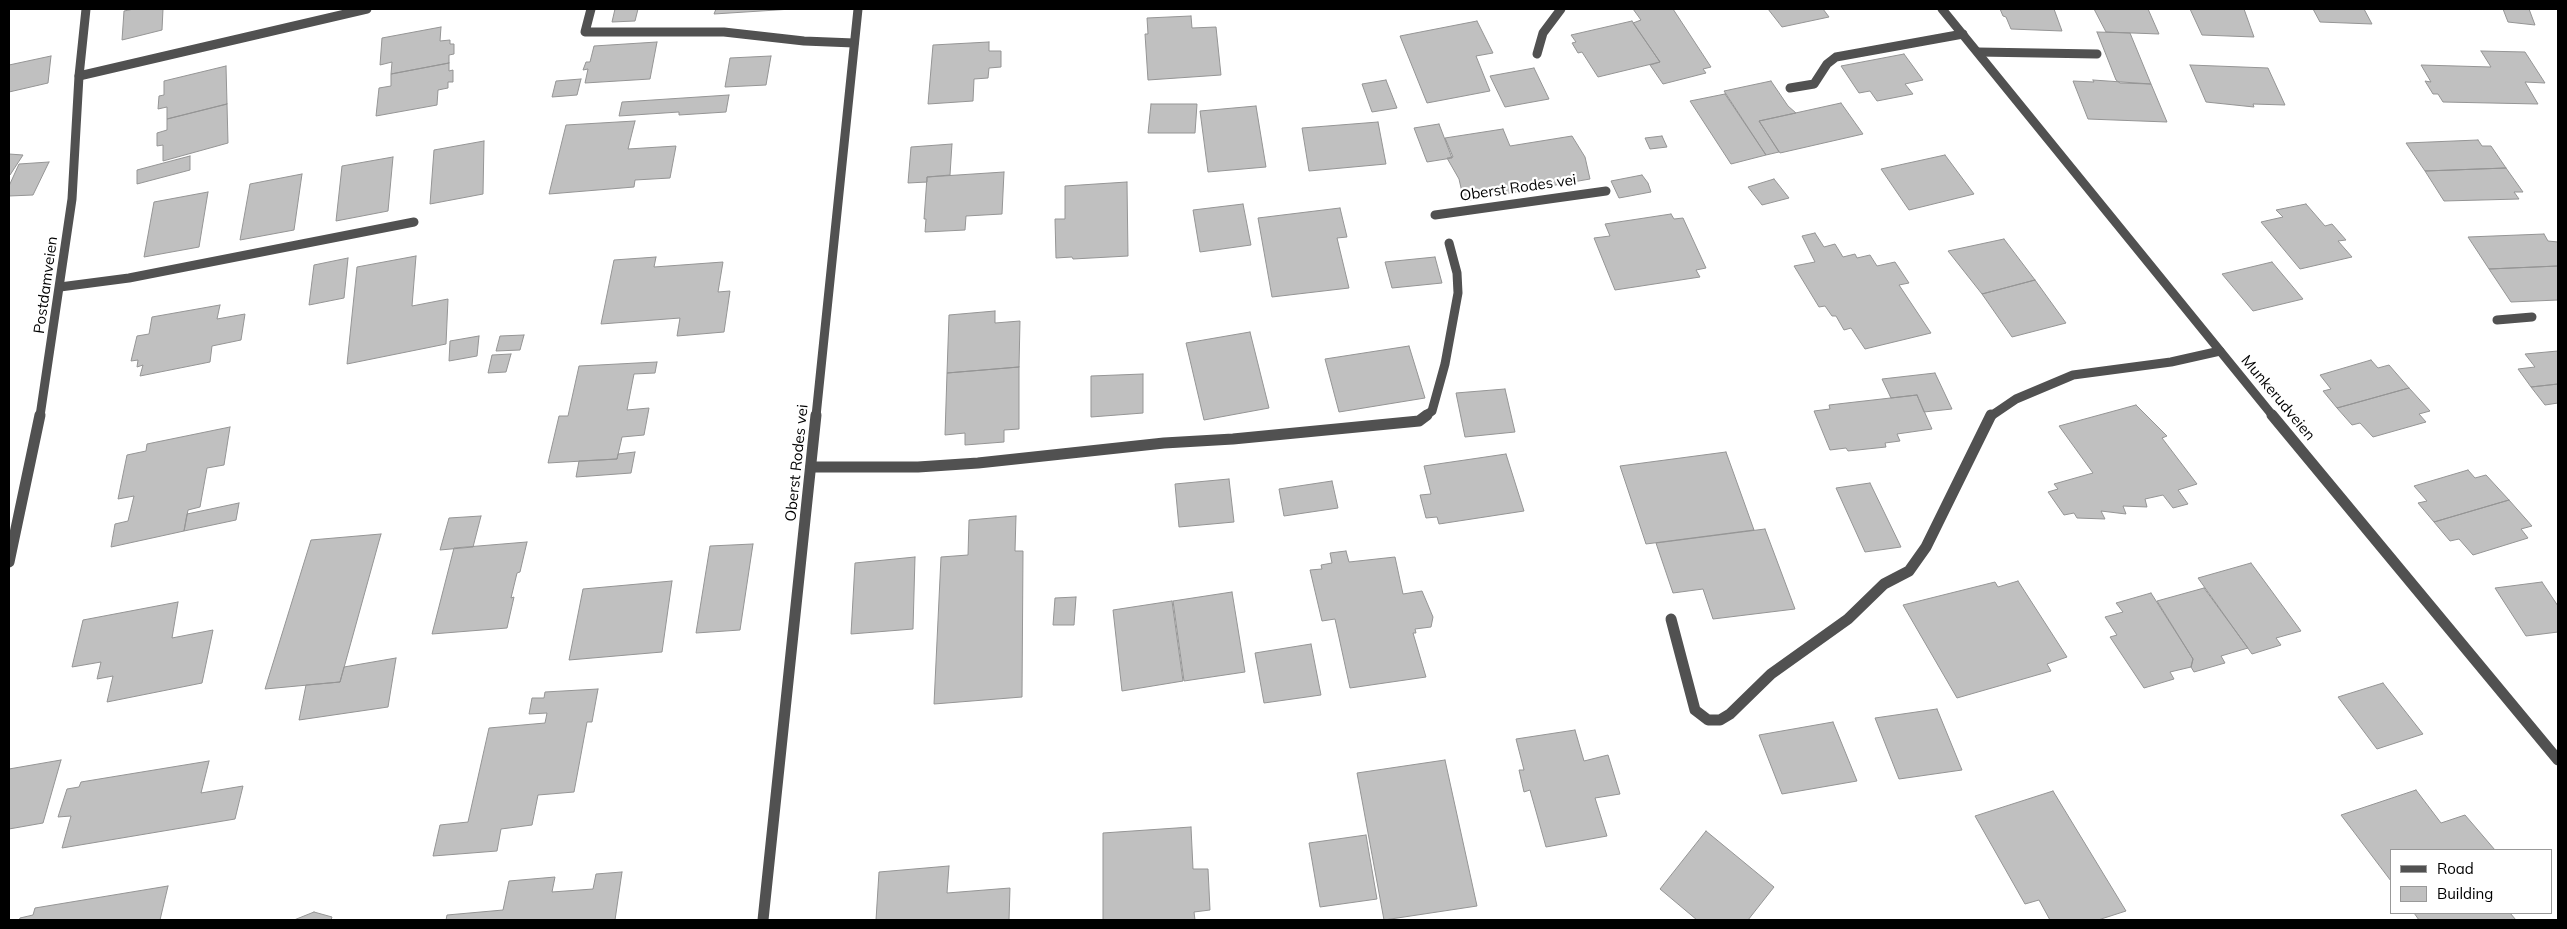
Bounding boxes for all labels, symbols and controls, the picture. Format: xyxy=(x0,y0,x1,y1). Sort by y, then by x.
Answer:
street label: Oberst Rodes vei xyxy=(1459,171,1577,205)
street label: Postdamveien xyxy=(30,235,62,335)
street label: Munkerudveien xyxy=(2237,352,2319,444)
street label: Oberst Rodes vei xyxy=(782,404,812,522)
legend xyxy=(2390,849,2552,914)
text: Road xyxy=(2437,859,2474,878)
text: Building xyxy=(2437,884,2493,903)

